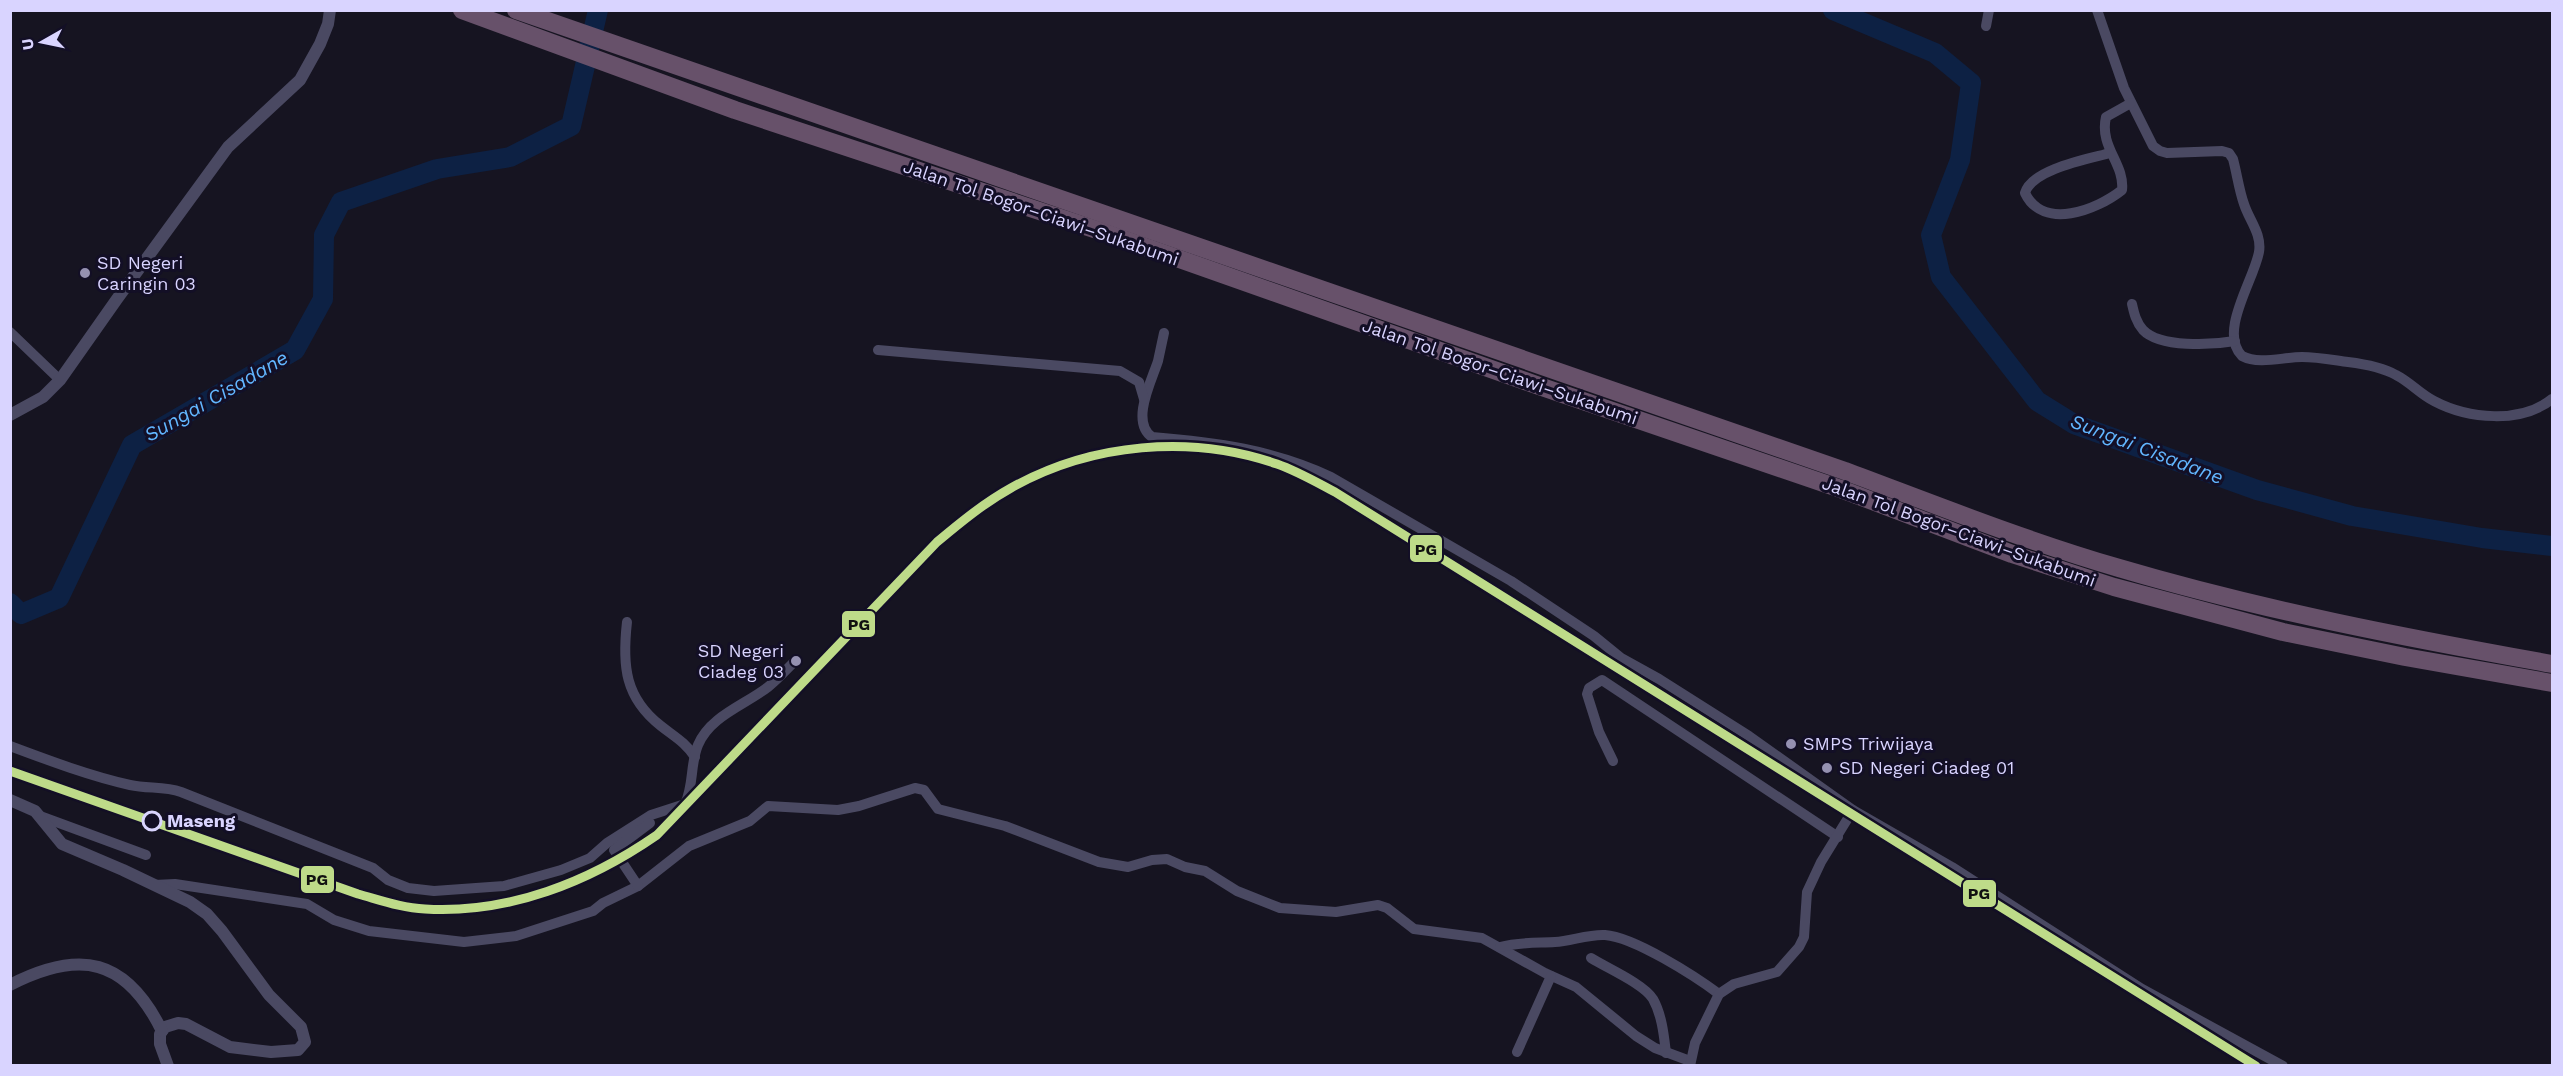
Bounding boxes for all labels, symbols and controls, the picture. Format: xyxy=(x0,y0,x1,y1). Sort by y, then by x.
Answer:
north arrow xyxy=(12,12,72,72)
text: U xyxy=(17,37,38,51)
street label: Jalan Tol Bogor–Ciawi–Sukabumi xyxy=(901,155,1182,270)
place label: SD Negeri Caringin 03 xyxy=(97,252,196,294)
marker: SD Negeri Caringin 03 xyxy=(78,266,92,280)
street label: Jalan Tol Bogor–Ciawi–Sukabumi xyxy=(1360,314,1641,429)
water label: Sungai Cisadane xyxy=(140,345,292,447)
water label: Sungai Cisadane xyxy=(2067,409,2227,489)
street label: Jalan Tol Bogor–Ciawi–Sukabumi xyxy=(1819,472,2099,591)
line badge: PG xyxy=(1409,534,1443,563)
text: PG xyxy=(1415,540,1437,559)
line badge: PG xyxy=(841,610,876,638)
text: PG xyxy=(848,615,870,634)
place label: SD Negeri Ciadeg 03 xyxy=(698,640,784,682)
marker: SD Negeri Ciadeg 03 xyxy=(789,654,803,668)
place label: SMPS Triwijaya xyxy=(1803,733,1933,754)
marker: SMPS Triwijaya xyxy=(1784,737,1798,751)
place label: SD Negeri Ciadeg 01 xyxy=(1839,757,2014,778)
marker: SD Negeri Ciadeg 01 xyxy=(1820,761,1834,775)
place label: Maseng xyxy=(167,810,236,831)
marker: Maseng xyxy=(142,811,162,831)
line badge: PG xyxy=(300,865,335,894)
text: PG xyxy=(306,870,328,889)
line badge: PG xyxy=(1962,879,1997,908)
text: PG xyxy=(1968,884,1990,903)

